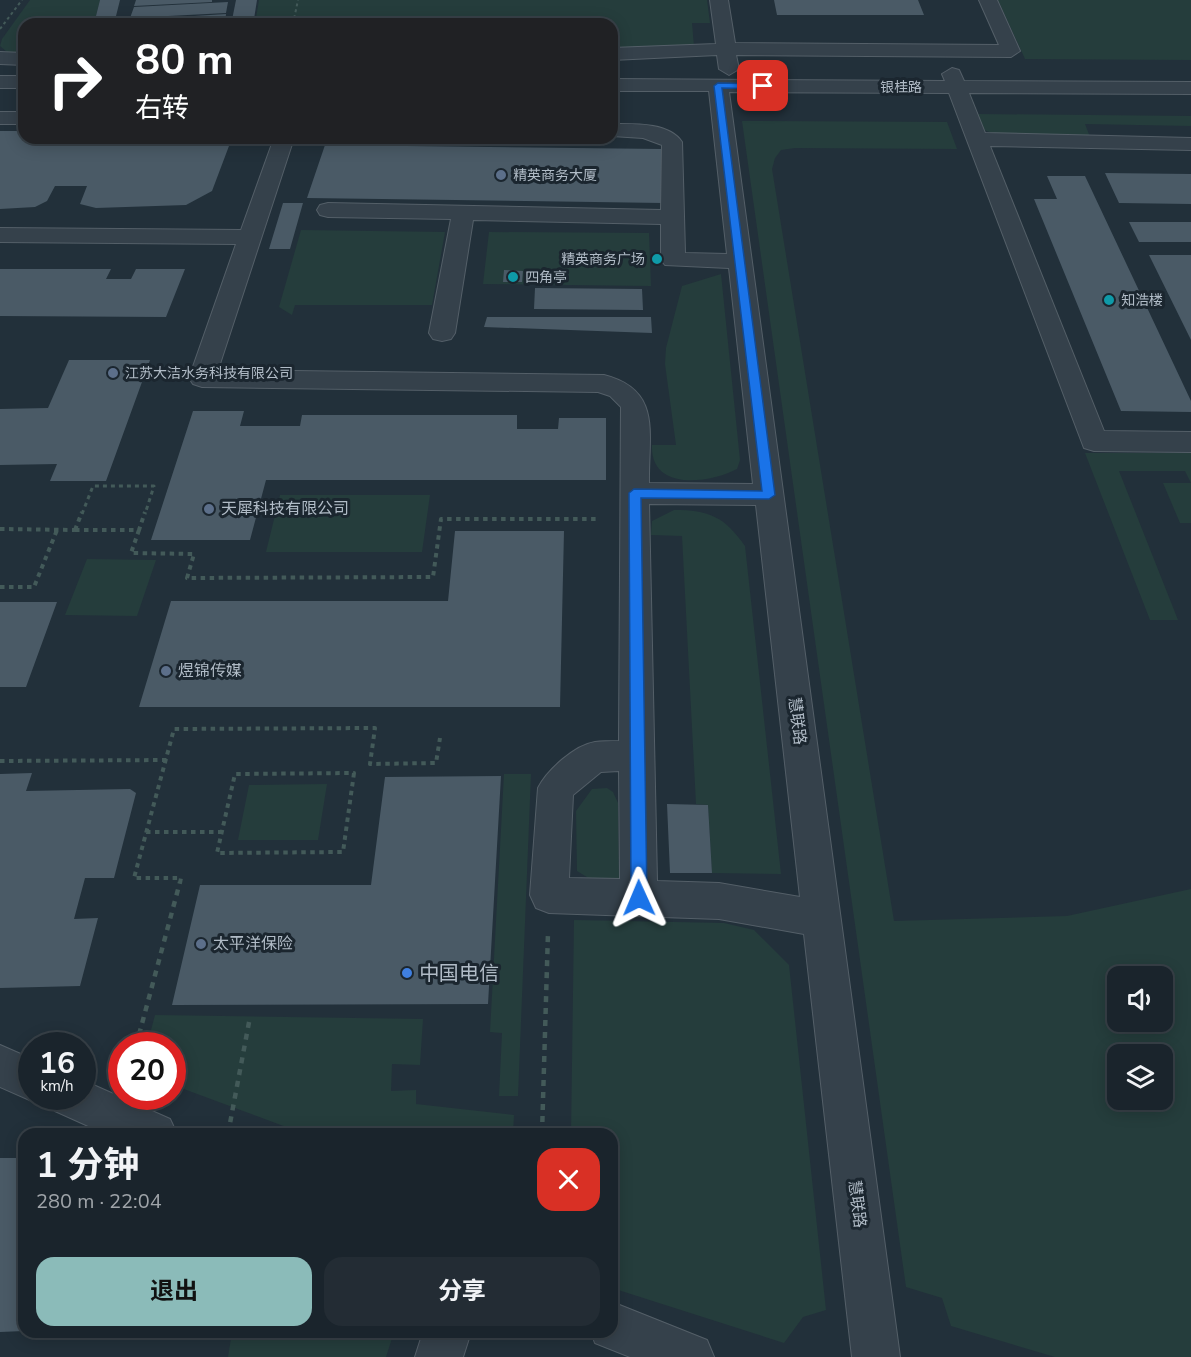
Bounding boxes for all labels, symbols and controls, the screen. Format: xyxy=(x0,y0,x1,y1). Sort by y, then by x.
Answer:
text: 80 m xyxy=(135,32,234,89)
icon: right xyxy=(36,42,114,120)
pin xyxy=(737,60,788,111)
icon: arrive xyxy=(746,69,779,102)
street label: 银桂路 xyxy=(880,78,922,97)
text: 右转 xyxy=(135,90,189,127)
place label: 精英商务大厦 xyxy=(513,166,597,185)
marker: 精英商务大厦 xyxy=(494,168,508,182)
place label: 精英商务广场 xyxy=(561,250,645,269)
marker: 精英商务广场 xyxy=(650,252,664,266)
place label: 四角亭 xyxy=(525,268,567,287)
marker: 四角亭 xyxy=(506,270,520,284)
place label: 知浩楼 xyxy=(1121,291,1163,310)
marker: 知浩楼 xyxy=(1102,293,1116,307)
place label: 江苏大洁水务科技有限公司 xyxy=(125,364,293,383)
marker: 江苏大洁水务科技有限公司 xyxy=(106,366,120,380)
place label: 天犀科技有限公司 xyxy=(221,498,349,520)
marker: 天犀科技有限公司 xyxy=(202,502,216,516)
place label: 煜锦传媒 xyxy=(178,660,242,682)
marker: 煜锦传媒 xyxy=(159,664,173,678)
street label: 慧联路 xyxy=(783,696,811,746)
position arrow xyxy=(607,866,671,930)
place label: 太平洋保险 xyxy=(213,933,293,955)
marker: 太平洋保险 xyxy=(194,937,208,951)
place label: 中国电信 xyxy=(419,960,499,987)
marker: 中国电信 xyxy=(400,966,414,980)
map controls xyxy=(1107,966,1173,1110)
button: sound xyxy=(1107,966,1173,1032)
speed limit sign: 20 xyxy=(108,1032,186,1110)
text: 16 xyxy=(39,1043,75,1084)
button: layers xyxy=(1107,1044,1173,1110)
text: km/h xyxy=(40,1076,74,1096)
text: 1 分钟 xyxy=(36,1141,139,1190)
button: close xyxy=(537,1148,600,1211)
street label: 慧联路 xyxy=(843,1179,871,1229)
text: 280 m · 22:04 xyxy=(36,1188,162,1215)
button: 退出 xyxy=(36,1257,312,1326)
button: 分享 xyxy=(324,1257,600,1326)

